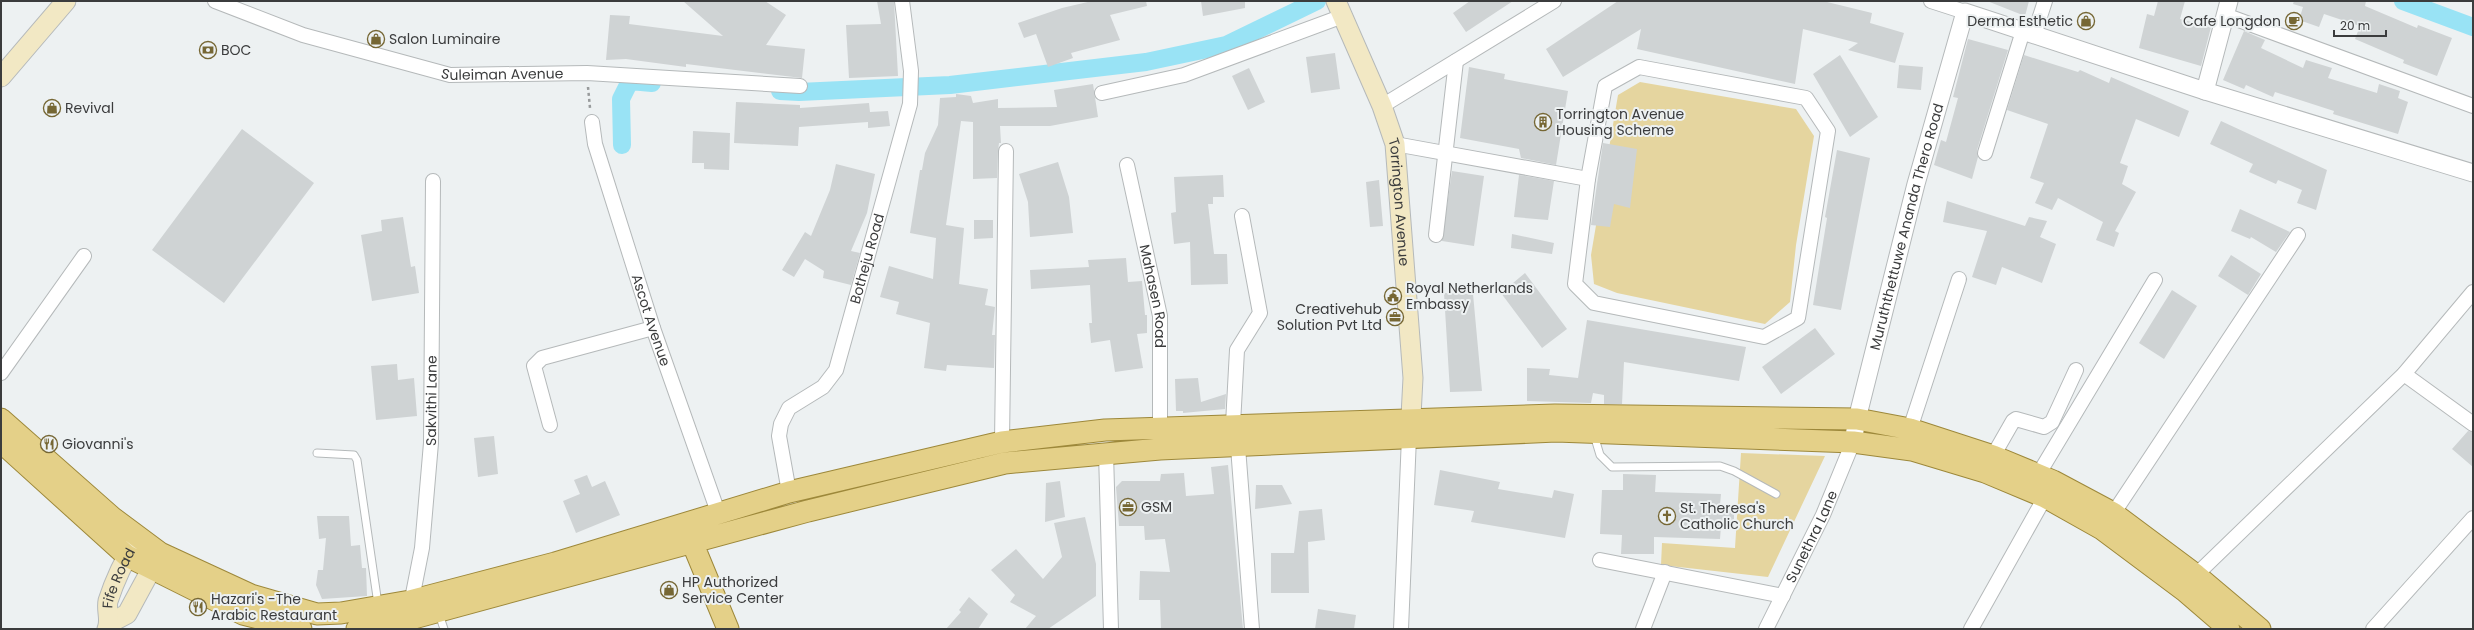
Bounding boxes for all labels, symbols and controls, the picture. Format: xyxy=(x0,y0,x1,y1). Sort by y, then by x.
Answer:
place label: Derma Esthetic xyxy=(1967,11,2073,31)
shop icon: Derma Esthetic xyxy=(2076,11,2096,31)
place label: Cafe Longdon xyxy=(2183,11,2281,31)
cafe icon: Cafe Longdon xyxy=(2284,11,2304,31)
scale bar xyxy=(2334,12,2386,38)
text: 20 m xyxy=(2340,17,2370,34)
shop icon: Salon Luminaire xyxy=(366,29,386,49)
place label: Salon Luminaire xyxy=(389,29,501,49)
bank icon: BOC xyxy=(198,40,218,60)
place label: BOC xyxy=(221,40,251,60)
street label: Suleiman Avenue xyxy=(439,63,564,85)
shop icon: Revival xyxy=(42,98,62,118)
place label: Revival xyxy=(65,98,114,118)
street label: Muruththettuwe Ananda Thero Road xyxy=(1865,101,1949,352)
place label: Torrington Avenue Housing Scheme xyxy=(1556,104,1684,140)
building icon: Torrington Avenue Housing Scheme xyxy=(1533,112,1553,132)
street label: Torrington Avenue xyxy=(1384,135,1414,267)
street label: Botheju Road xyxy=(845,211,889,306)
street label: Mahasen Road xyxy=(1135,242,1171,348)
street label: Ascot Avenue xyxy=(627,272,676,369)
place label: Royal Netherlands Embassy xyxy=(1406,278,1533,314)
public building icon: Royal Netherlands Embassy xyxy=(1383,286,1403,306)
place label: Creativehub Solution Pvt Ltd xyxy=(1277,299,1382,335)
office icon: Creativehub Solution Pvt Ltd xyxy=(1385,307,1405,327)
street label: Sakvithi Lane xyxy=(421,355,442,446)
restaurant icon: Giovanni's xyxy=(39,434,59,454)
place label: Giovanni's xyxy=(62,434,134,454)
street label: Sunethra Lane xyxy=(1781,487,1842,586)
office icon: GSM xyxy=(1118,497,1138,517)
place label: GSM xyxy=(1141,497,1172,517)
place label: St. Theresa's Catholic Church xyxy=(1680,498,1794,534)
church icon: St. Theresa's Catholic Church xyxy=(1657,506,1677,526)
street label: Fife Road xyxy=(97,544,140,609)
place label: HP Authorized Service Center xyxy=(682,572,784,608)
shop icon: HP Authorized Service Center xyxy=(659,580,679,600)
place label: Hazari's -The Arabic Restaurant xyxy=(211,589,337,625)
restaurant icon: Hazari's -The Arabic Restaurant xyxy=(188,597,208,617)

